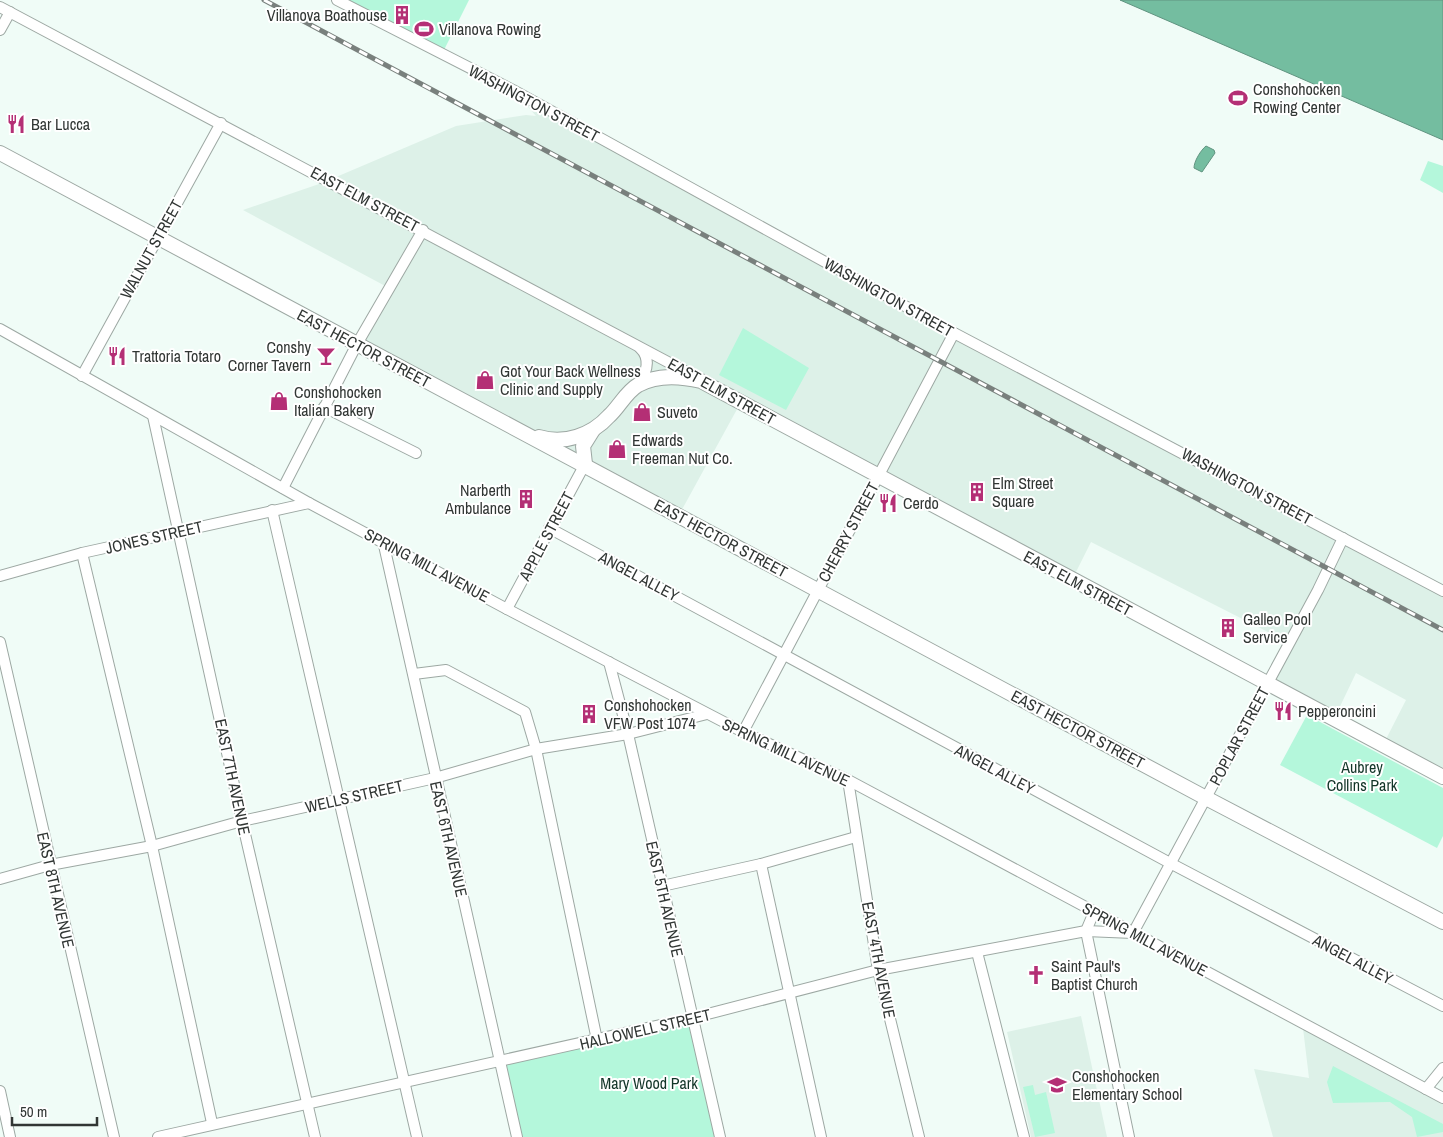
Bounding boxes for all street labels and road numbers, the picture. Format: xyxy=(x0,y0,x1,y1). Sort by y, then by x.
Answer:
street label: WASHINGTON STREET xyxy=(465,59,603,147)
street label: EAST ELM STREET xyxy=(307,161,423,237)
street label: WALNUT STREET xyxy=(115,196,187,302)
street label: WASHINGTON STREET xyxy=(820,252,958,342)
street label: EAST HECTOR STREET xyxy=(293,303,435,393)
street label: EAST ELM STREET xyxy=(664,352,780,430)
street label: WASHINGTON STREET xyxy=(1178,442,1316,530)
street label: CHERRY STREET xyxy=(812,478,884,586)
street label: APPLE STREET xyxy=(513,488,579,585)
street label: EAST HECTOR STREET xyxy=(650,493,792,583)
street label: JONES STREET xyxy=(103,515,205,559)
street label: SPRING MILL AVENUE xyxy=(361,523,493,607)
street label: ANGEL ALLEY xyxy=(594,545,683,606)
street label: EAST ELM STREET xyxy=(1020,545,1136,621)
street label: POPLAR STREET xyxy=(1204,683,1274,789)
street label: EAST HECTOR STREET xyxy=(1007,684,1149,774)
street label: SPRING MILL AVENUE xyxy=(719,713,853,791)
street label: EAST 7TH AVENUE xyxy=(210,717,256,837)
street label: ANGEL ALLEY xyxy=(950,738,1039,799)
street label: WELLS STREET xyxy=(303,774,405,818)
street label: EAST 6TH AVENUE xyxy=(425,779,473,899)
street label: EAST 8TH AVENUE xyxy=(32,830,80,950)
street label: EAST 5TH AVENUE xyxy=(641,839,689,959)
street label: SPRING MILL AVENUE xyxy=(1079,897,1211,981)
street label: EAST 4TH AVENUE xyxy=(857,900,901,1020)
street label: ANGEL ALLEY xyxy=(1308,928,1397,989)
street label: HALLOWELL STREET xyxy=(577,1003,713,1055)

